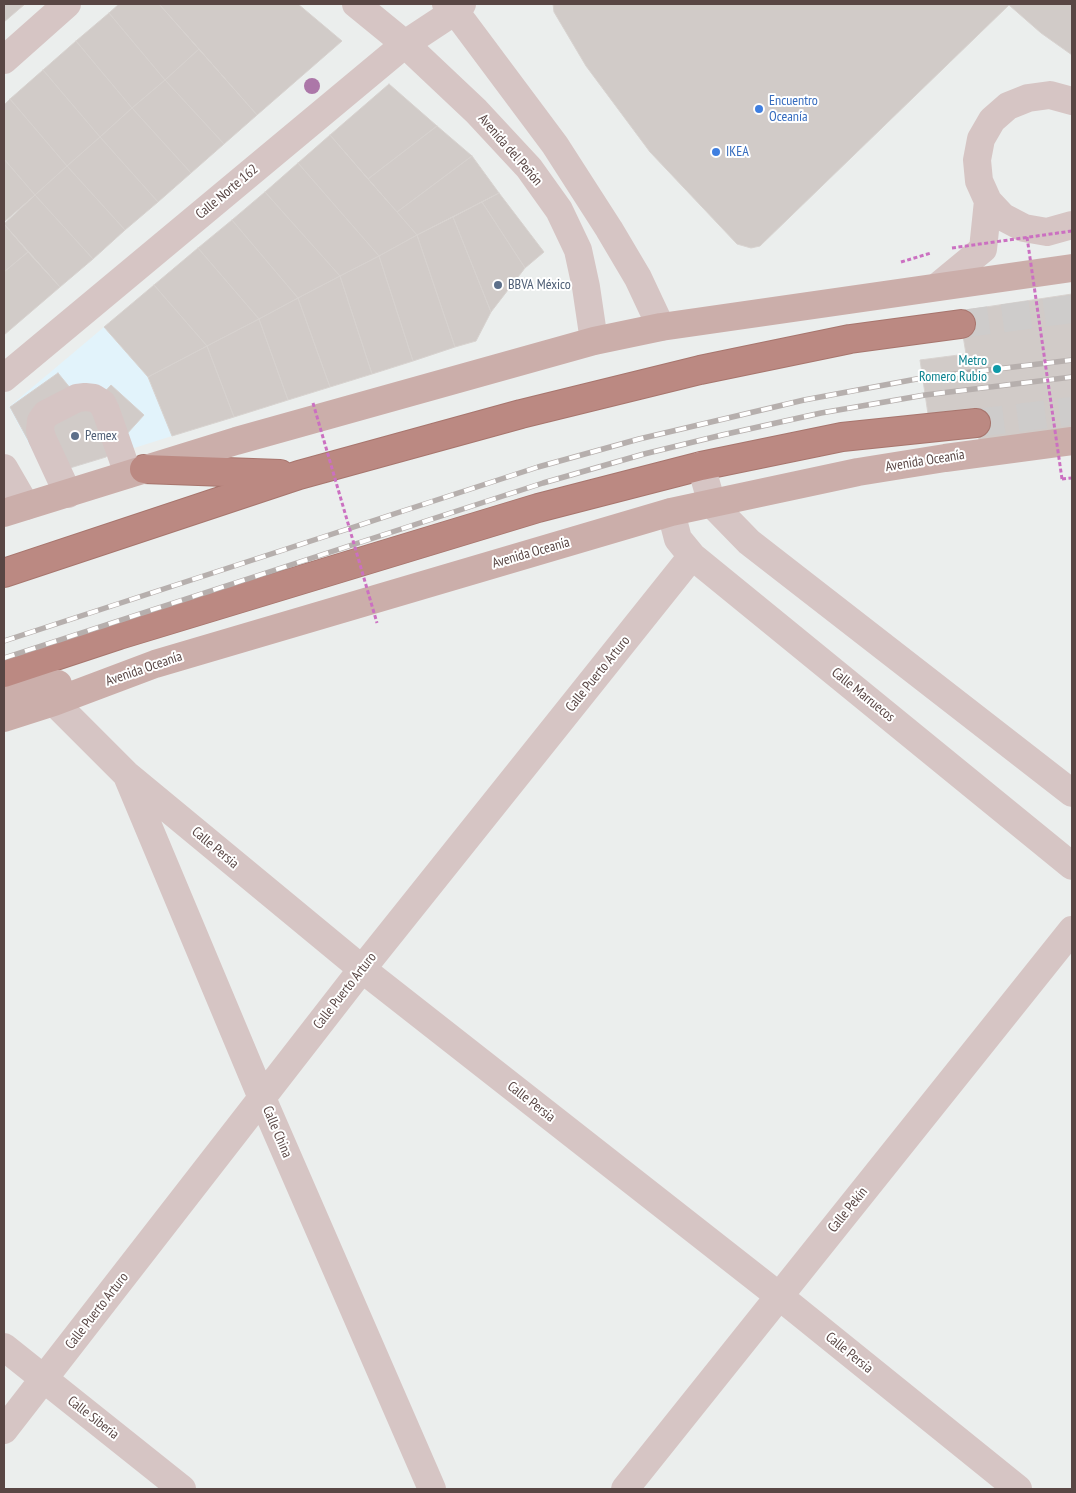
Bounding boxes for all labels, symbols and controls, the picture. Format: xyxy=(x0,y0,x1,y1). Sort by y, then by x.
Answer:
place label: Encuentro Oceanía xyxy=(769,93,818,125)
marker: Encuentro Oceanía xyxy=(753,103,765,115)
street label: Avenida del Peñón xyxy=(474,111,546,189)
place label: IKEA xyxy=(726,144,749,160)
marker: IKEA xyxy=(710,146,722,158)
street label: Calle Norte 162 xyxy=(192,161,262,223)
place label: BBVA México xyxy=(508,277,571,293)
marker: BBVA México xyxy=(492,279,504,291)
place label: Metro Romero Rubio xyxy=(919,353,987,386)
marker: Metro Romero Rubio xyxy=(991,363,1003,375)
place label: Pemex xyxy=(85,428,117,444)
marker: Pemex xyxy=(69,430,81,442)
street label: Avenida Oceanía xyxy=(884,446,966,476)
street label: Avenida Oceanía xyxy=(490,534,572,572)
street label: Calle Puerto Arturo xyxy=(562,633,634,715)
street label: Avenida Oceanía xyxy=(104,648,184,690)
street label: Calle Marruecos xyxy=(828,664,898,726)
street label: Calle Persia xyxy=(188,824,242,872)
street label: Calle Puerto Arturo xyxy=(310,949,380,1033)
street label: Calle Persia xyxy=(504,1078,558,1126)
street label: Calle China xyxy=(259,1104,295,1160)
street label: Calle Pekín xyxy=(825,1184,871,1236)
street label: Calle Puerto Arturo xyxy=(62,1269,132,1353)
street label: Calle Persia xyxy=(822,1329,876,1377)
street label: Calle Siberia xyxy=(64,1393,122,1443)

